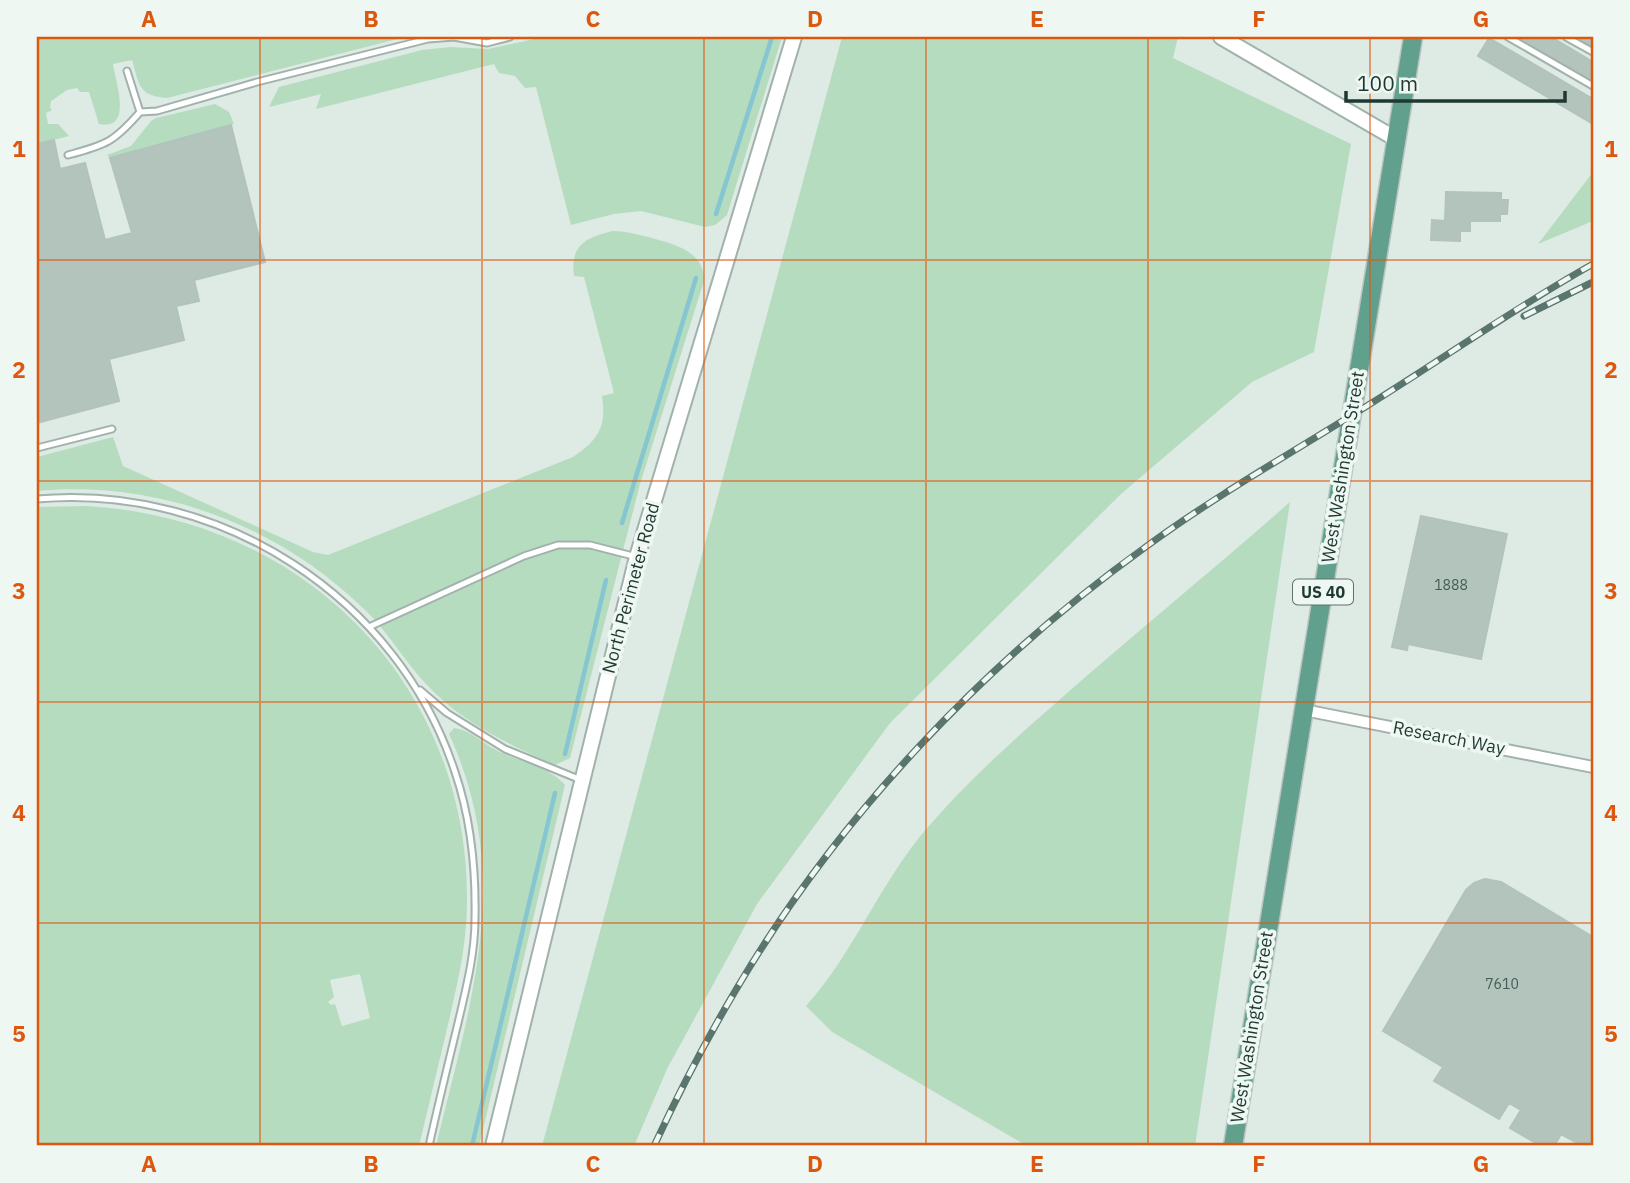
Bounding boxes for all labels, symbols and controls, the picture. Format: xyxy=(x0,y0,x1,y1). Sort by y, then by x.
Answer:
text: A xyxy=(141,3,157,33)
text: B xyxy=(363,3,379,33)
text: C xyxy=(586,3,601,33)
text: D xyxy=(807,3,823,33)
text: E xyxy=(1030,3,1044,33)
text: F xyxy=(1252,3,1266,33)
text: G xyxy=(1473,3,1489,33)
scale bar xyxy=(1346,60,1565,104)
text: 100 m xyxy=(1357,69,1418,97)
text: 1 xyxy=(12,133,26,163)
text: 1 xyxy=(1604,133,1618,163)
text: 2 xyxy=(12,354,26,384)
text: 2 xyxy=(1604,354,1618,384)
street label: West Washington Street xyxy=(1316,369,1369,564)
street label: North Perimeter Road xyxy=(597,500,664,676)
text: 3 xyxy=(12,575,26,605)
text: 3 xyxy=(1604,575,1618,605)
house number: 1888 xyxy=(1434,576,1468,594)
road number: US 40 xyxy=(1293,580,1353,604)
street label: Research Way xyxy=(1391,715,1507,760)
text: 4 xyxy=(12,797,26,827)
text: 4 xyxy=(1604,797,1618,827)
street label: West Washington Street xyxy=(1225,929,1278,1124)
house number: 7610 xyxy=(1485,975,1519,993)
text: 5 xyxy=(12,1018,26,1048)
text: 5 xyxy=(1604,1018,1618,1048)
text: A xyxy=(141,1148,157,1178)
text: B xyxy=(363,1148,379,1178)
text: C xyxy=(586,1148,601,1178)
text: D xyxy=(807,1148,823,1178)
text: E xyxy=(1030,1148,1044,1178)
text: F xyxy=(1252,1148,1266,1178)
text: G xyxy=(1473,1148,1489,1178)

